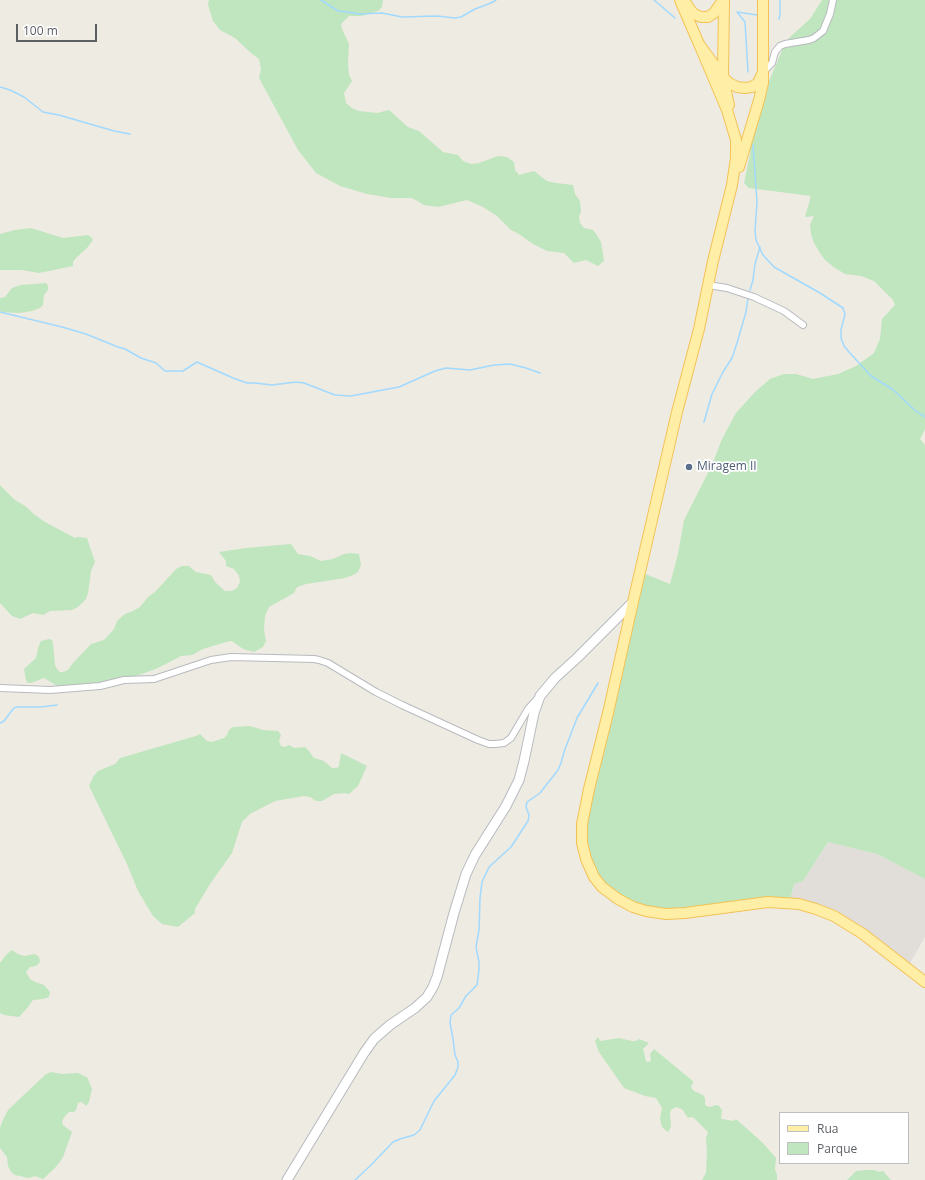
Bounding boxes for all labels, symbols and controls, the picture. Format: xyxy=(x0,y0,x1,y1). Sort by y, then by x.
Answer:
scale bar xyxy=(18,16,99,42)
text: 100 m xyxy=(23,22,58,39)
place label: Miragem II xyxy=(697,460,757,474)
marker: Miragem II xyxy=(684,462,694,472)
legend xyxy=(779,1112,909,1164)
text: Rua xyxy=(817,1120,838,1137)
text: Parque xyxy=(817,1140,857,1157)

